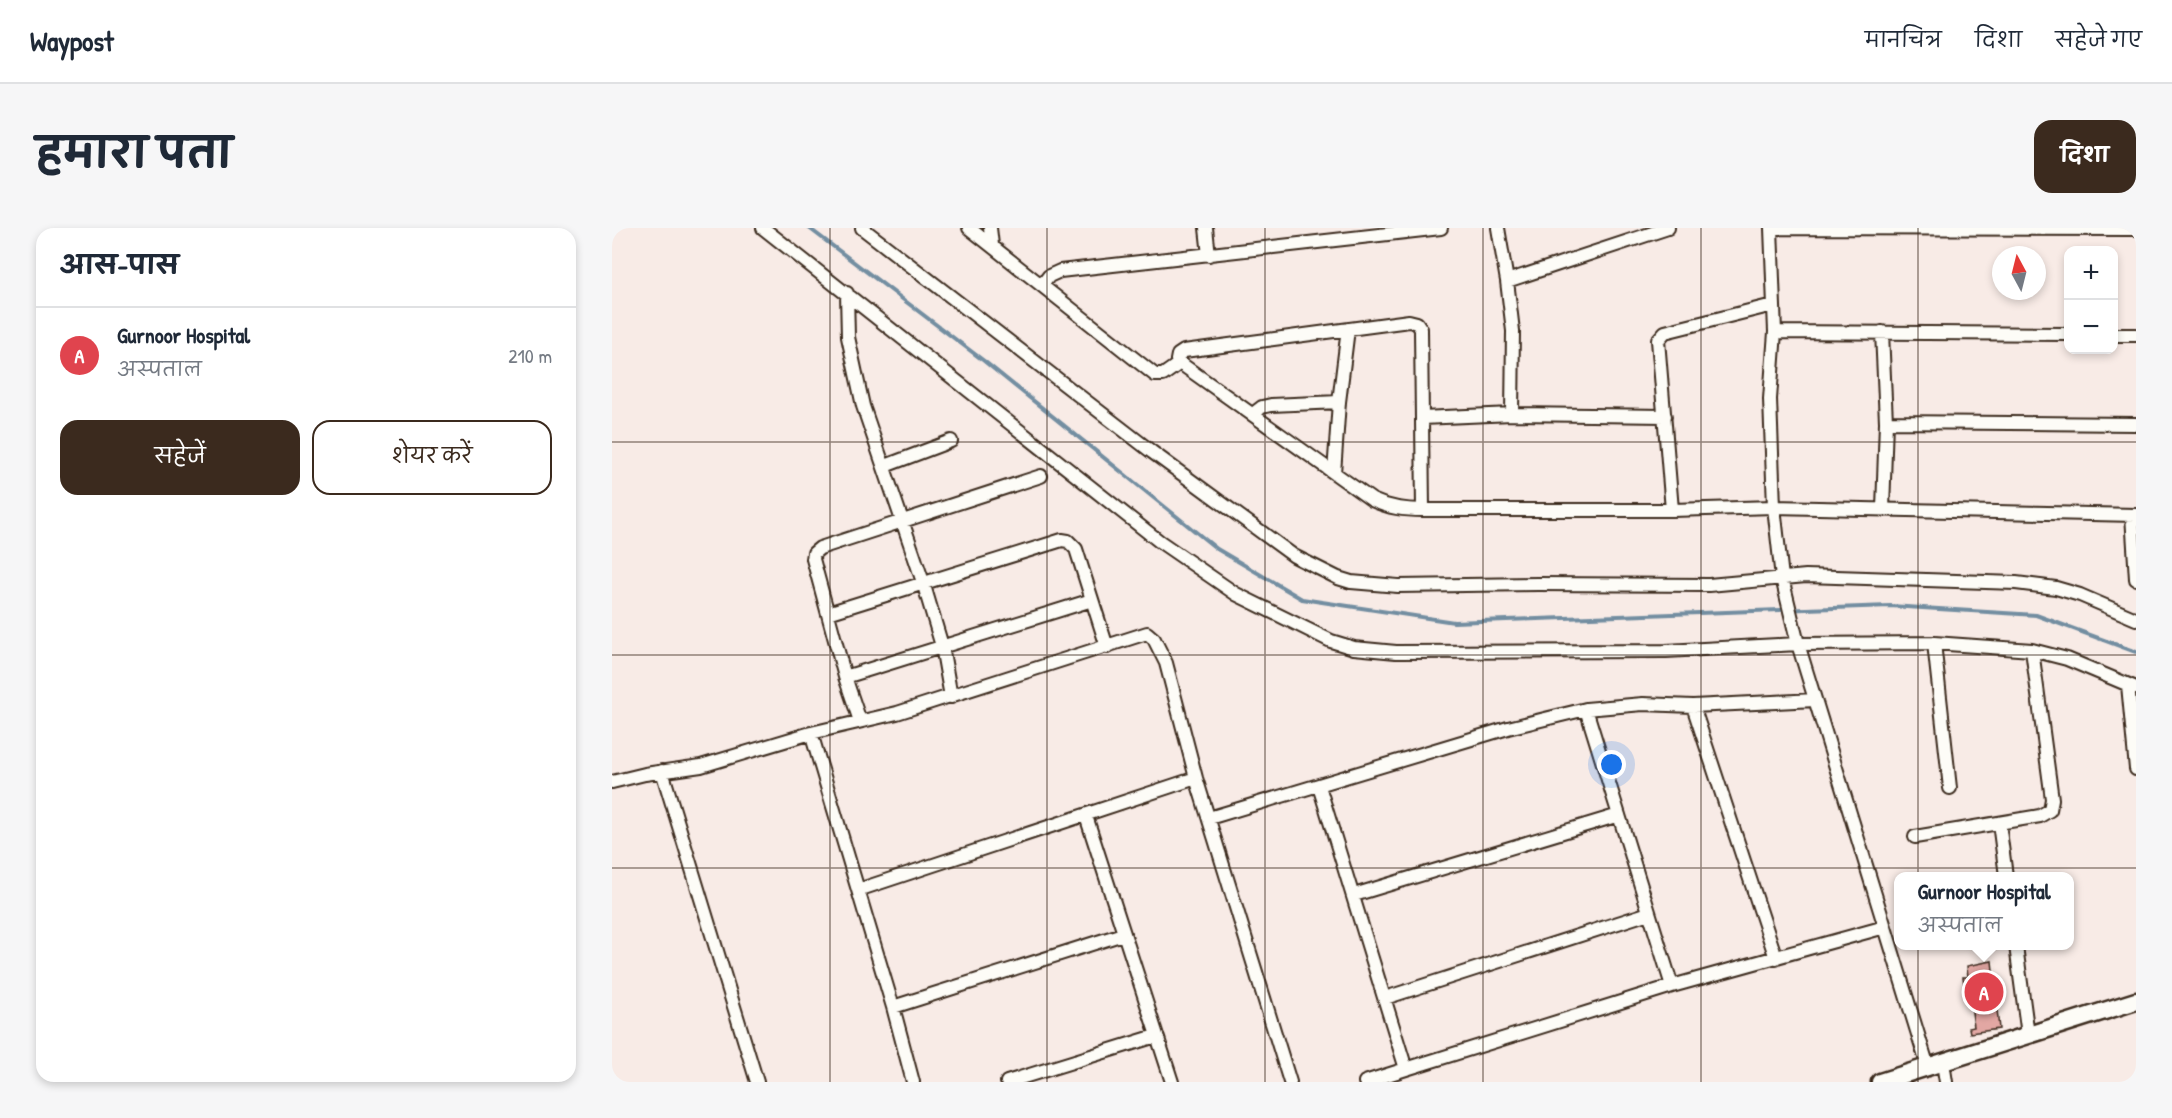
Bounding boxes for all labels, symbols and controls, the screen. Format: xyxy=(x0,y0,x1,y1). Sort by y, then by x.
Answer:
text: Waypost xyxy=(30,22,114,60)
text: मानचित्र xyxy=(1865,25,1942,54)
text: दिशा xyxy=(1975,25,2022,54)
text: सहेजे गए xyxy=(2055,25,2142,54)
button: दिशा xyxy=(2034,120,2136,193)
text: हमारा पता xyxy=(36,123,232,180)
north arrow xyxy=(1992,246,2046,300)
map controls xyxy=(2064,246,2118,354)
button: + xyxy=(2064,246,2118,300)
text: आस-पास xyxy=(60,247,179,282)
button: − xyxy=(2064,300,2118,354)
text: Gurnoor Hospital xyxy=(117,320,250,350)
text: A xyxy=(75,342,84,369)
text: 210 m xyxy=(508,342,552,369)
text: अस्पताल xyxy=(117,355,202,382)
button: सहेजें xyxy=(60,420,300,495)
button: शेयर करें xyxy=(312,420,552,495)
your location xyxy=(1597,750,1626,779)
popup xyxy=(1894,872,2074,950)
text: Gurnoor Hospital xyxy=(1917,876,2051,906)
text: अस्पताल xyxy=(1917,911,2002,938)
pin: A xyxy=(1964,970,2004,1014)

